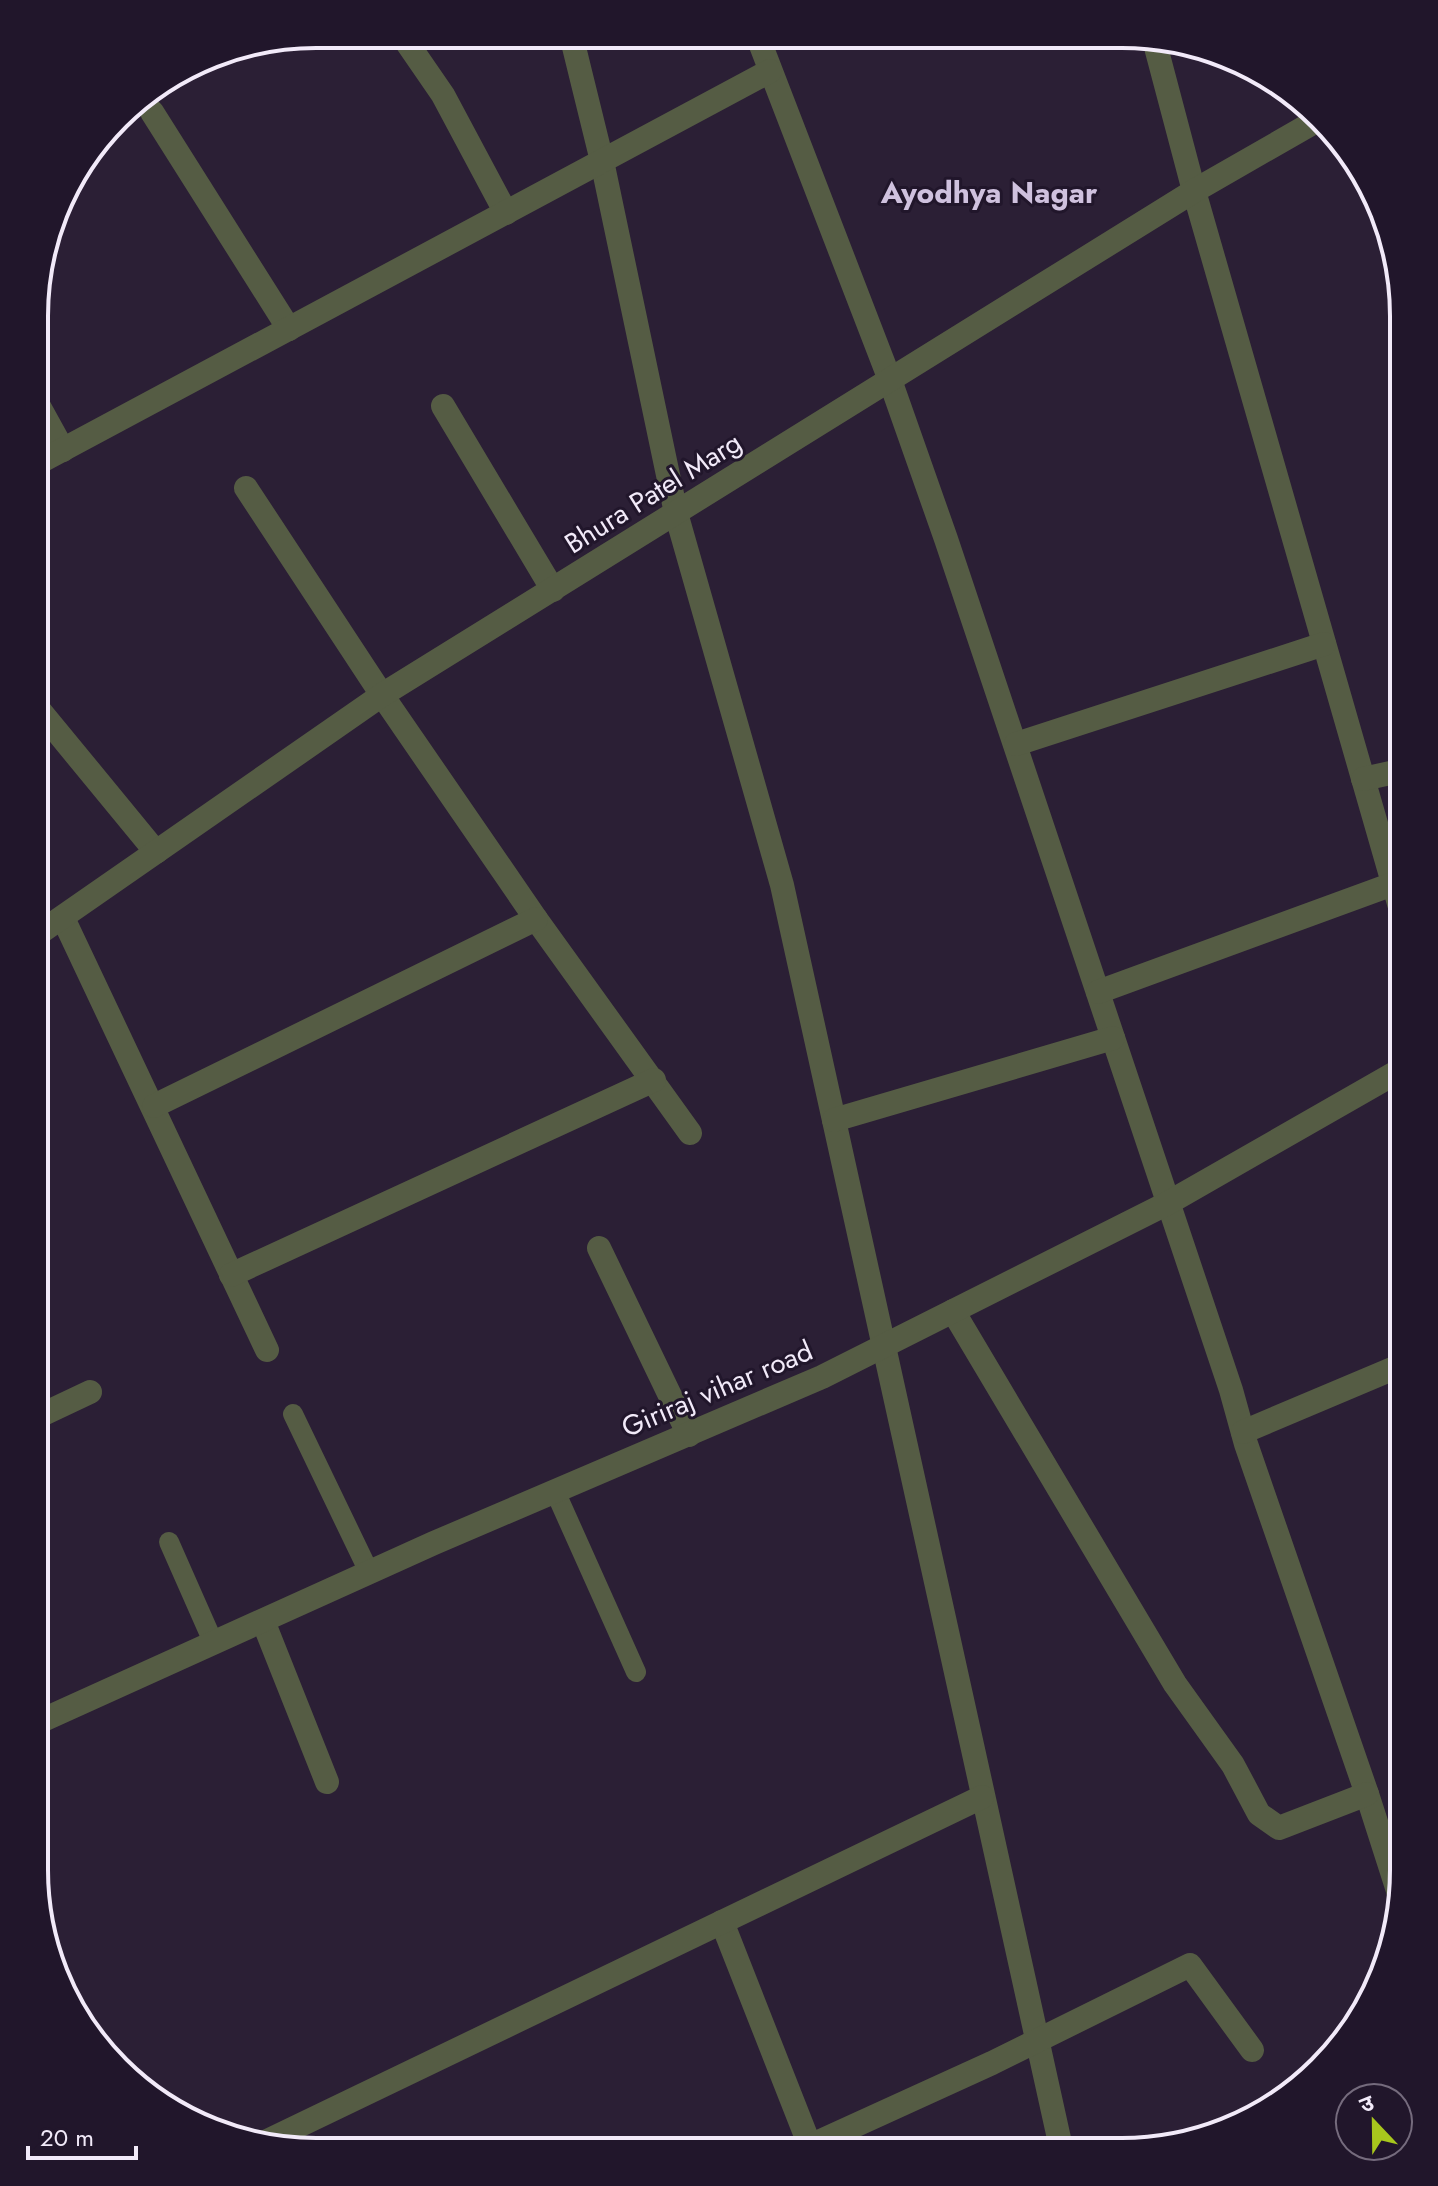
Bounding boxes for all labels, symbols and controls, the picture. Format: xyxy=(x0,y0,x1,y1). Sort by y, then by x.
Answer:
district label: Ayodhya Nagar xyxy=(880,171,1098,214)
street label: Bhura Patel Marg xyxy=(557,422,749,564)
street label: Giriraj vihar road xyxy=(615,1330,819,1448)
north arrow xyxy=(1334,2082,1414,2162)
text: उ xyxy=(1355,2086,1380,2121)
scale bar xyxy=(28,2110,136,2160)
text: 20 m xyxy=(40,2120,94,2155)

